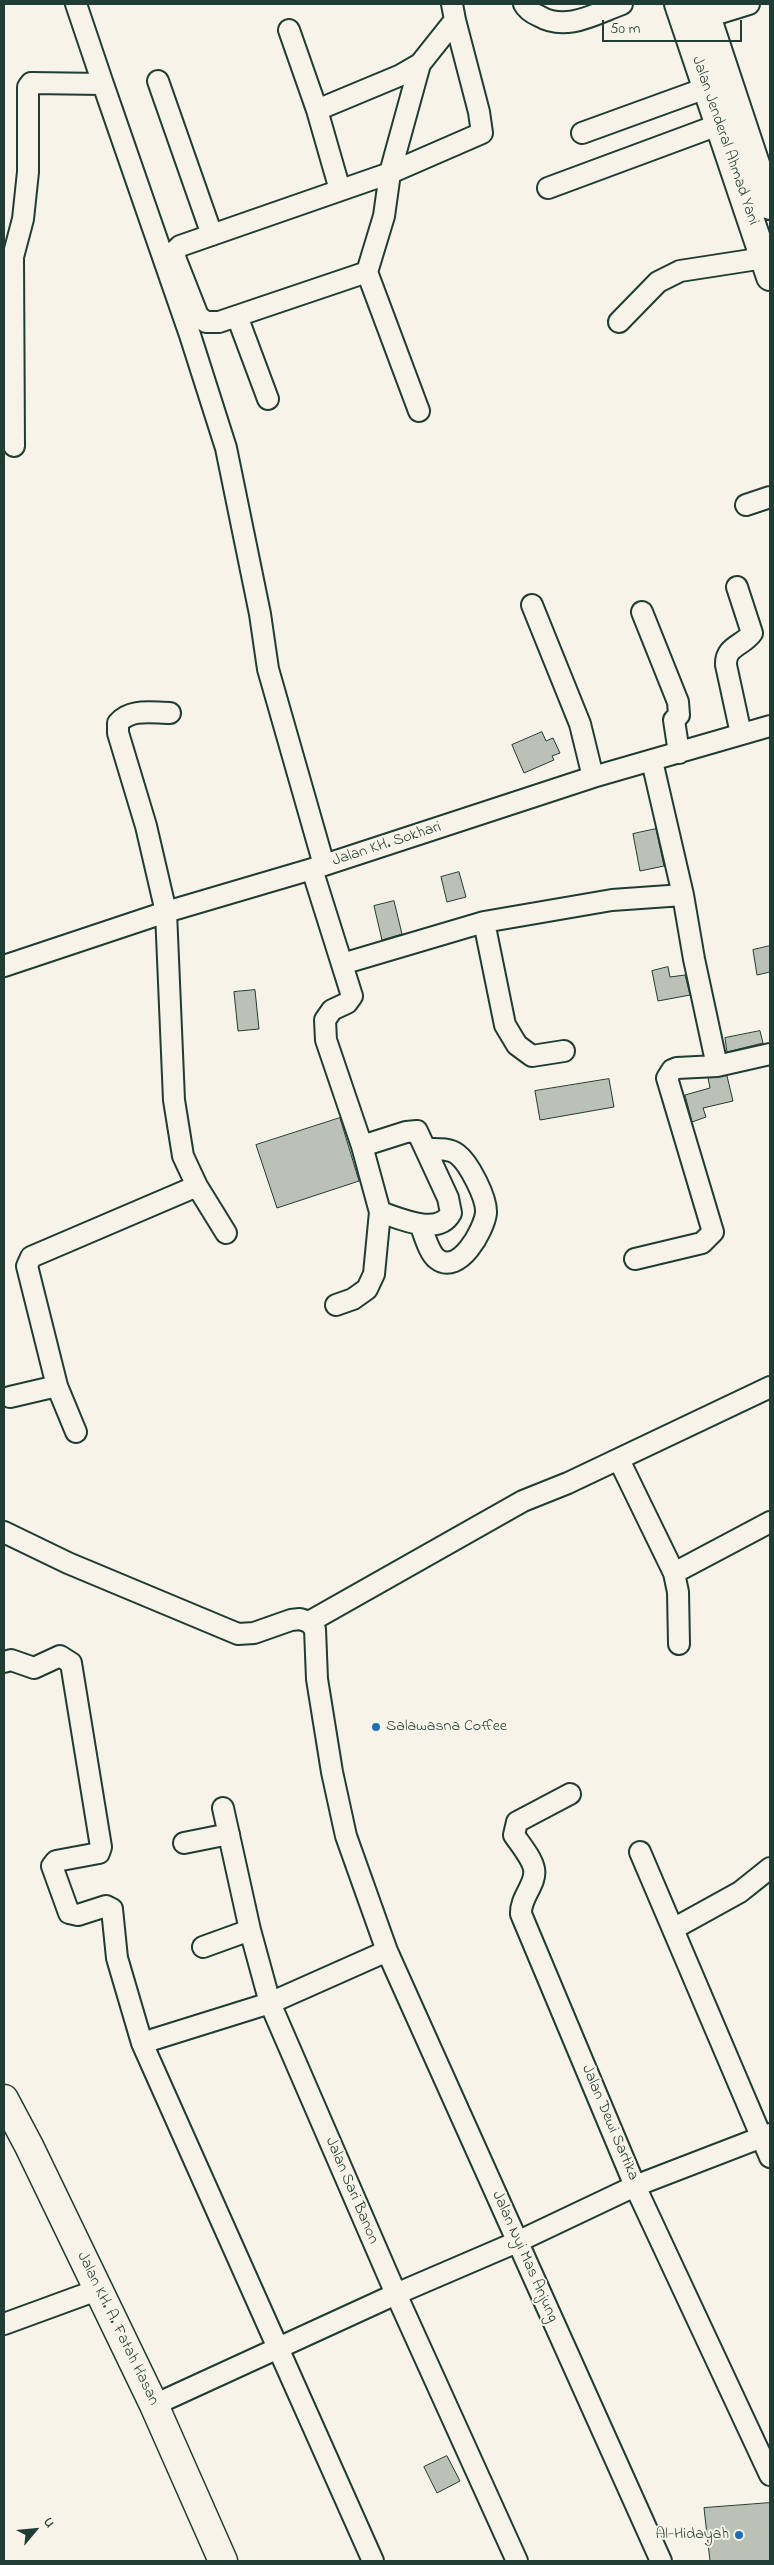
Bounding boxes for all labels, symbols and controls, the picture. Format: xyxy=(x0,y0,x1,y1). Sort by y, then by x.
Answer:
scale bar xyxy=(604,10,744,42)
text: 50 m xyxy=(610,18,640,40)
street label: Jalan Jenderal Ahmad Yani xyxy=(686,54,762,228)
street label: Jalan KH. Sokhari xyxy=(330,818,444,872)
place label: Salawasna Coffee xyxy=(386,1717,507,1737)
marker: Salawasna Coffee xyxy=(370,1721,382,1733)
street label: Jalan Dewi Sartika xyxy=(576,2062,642,2184)
street label: Jalan Sari Banon xyxy=(320,2135,382,2247)
street label: Jalan Nyi Mas Anjung xyxy=(486,2188,562,2326)
street label: Jalan KH. A. Fatah Hasan xyxy=(71,2249,163,2409)
north arrow xyxy=(10,2505,60,2555)
text: U xyxy=(37,2514,60,2532)
place label: Al-Hidayah xyxy=(656,2525,729,2545)
marker: Al-Hidayah xyxy=(733,2529,745,2541)

